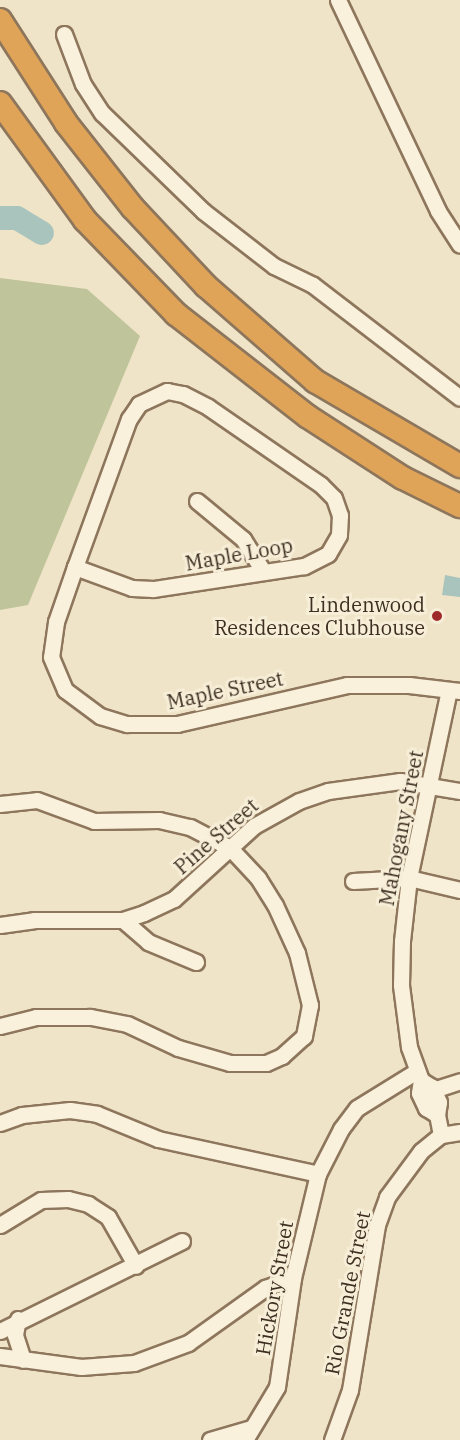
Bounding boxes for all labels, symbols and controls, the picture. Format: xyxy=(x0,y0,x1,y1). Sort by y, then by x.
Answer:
street label: Maple Loop xyxy=(183,533,295,575)
place label: Lindenwood Residences Clubhouse xyxy=(214,592,425,639)
marker: Lindenwood Residences Clubhouse xyxy=(430,609,444,623)
street label: Maple Street xyxy=(165,666,285,714)
street label: Mahogany Street xyxy=(374,748,428,908)
street label: Pine Street xyxy=(169,793,263,879)
street label: Rio Grande Street xyxy=(319,1209,375,1377)
street label: Hickory Street xyxy=(250,1219,298,1357)

